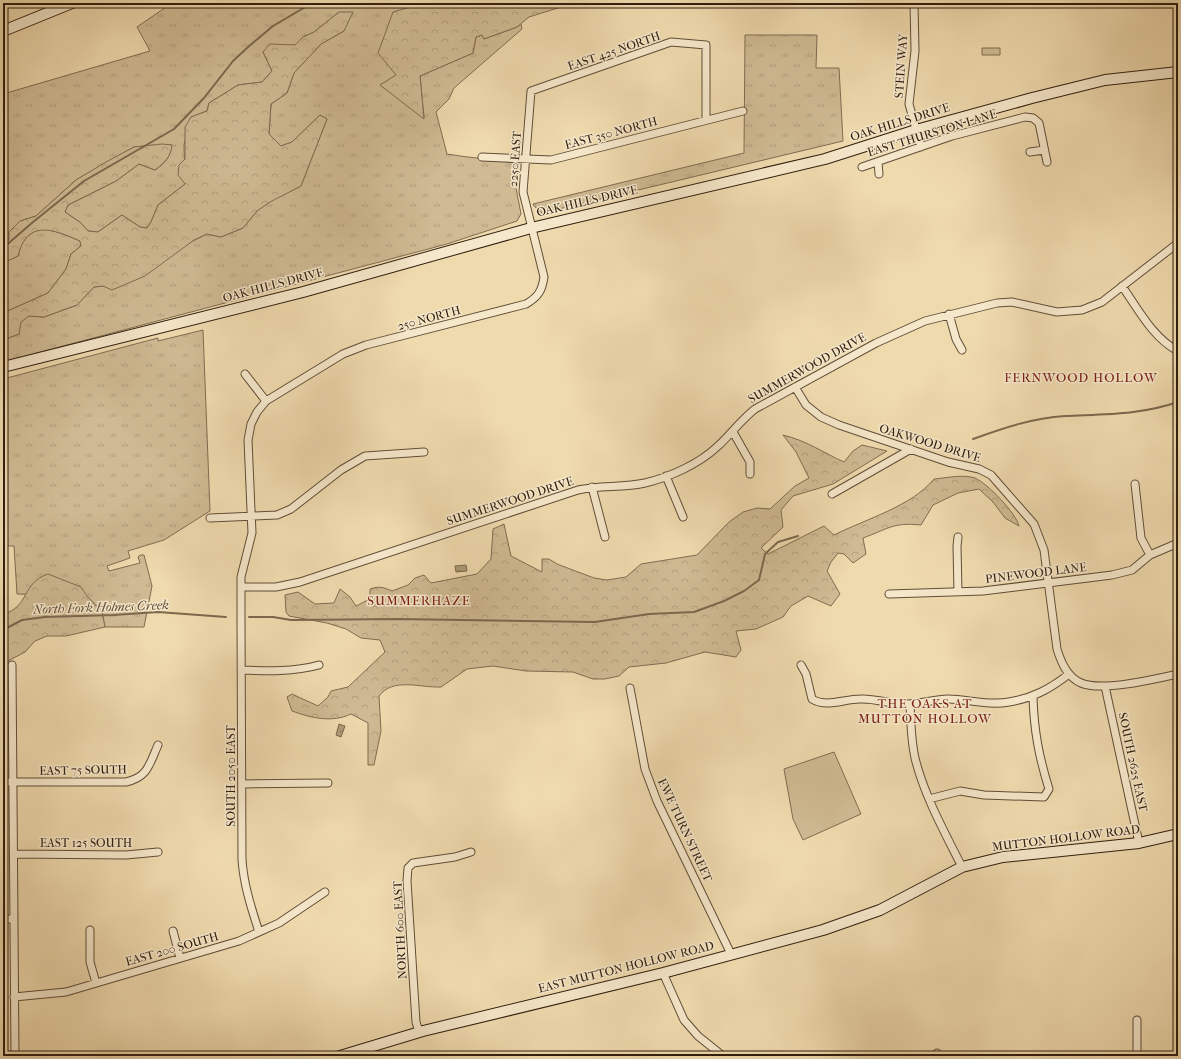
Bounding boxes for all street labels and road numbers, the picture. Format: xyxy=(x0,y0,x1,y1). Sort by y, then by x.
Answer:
street label: EAST 425 NORTH xyxy=(566,28,663,73)
street label: STEIN WAY xyxy=(892,32,910,99)
street label: OAK HILLS DRIVE xyxy=(849,100,951,144)
street label: EAST THURSTON LANE xyxy=(866,107,998,159)
street label: EAST 350 NORTH xyxy=(563,114,659,152)
street label: 2250 EAST xyxy=(506,130,524,187)
street label: OAK HILLS DRIVE xyxy=(535,183,639,219)
street label: OAK HILLS DRIVE xyxy=(221,265,325,305)
street label: 250 NORTH xyxy=(396,303,463,333)
street label: SUMMERWOOD DRIVE xyxy=(746,330,868,406)
street label: OAKWOOD DRIVE xyxy=(878,421,982,465)
street label: SUMMERWOOD DRIVE xyxy=(445,474,575,528)
street label: PINEWOOD LANE xyxy=(985,560,1087,586)
street label: SOUTH 2625 EAST xyxy=(1116,711,1151,814)
street label: SOUTH 2050 EAST xyxy=(224,724,238,827)
street label: EAST 75 SOUTH xyxy=(39,762,128,778)
street label: EWE TURN STREET xyxy=(655,776,716,885)
street label: MUTTON HOLLOW ROAD xyxy=(991,822,1141,854)
street label: EAST 125 SOUTH xyxy=(40,836,133,850)
street label: NORTH 600 EAST xyxy=(390,880,410,980)
street label: EAST 200 SOUTH xyxy=(124,929,221,969)
street label: EAST MUTTON HOLLOW ROAD xyxy=(537,938,715,996)

